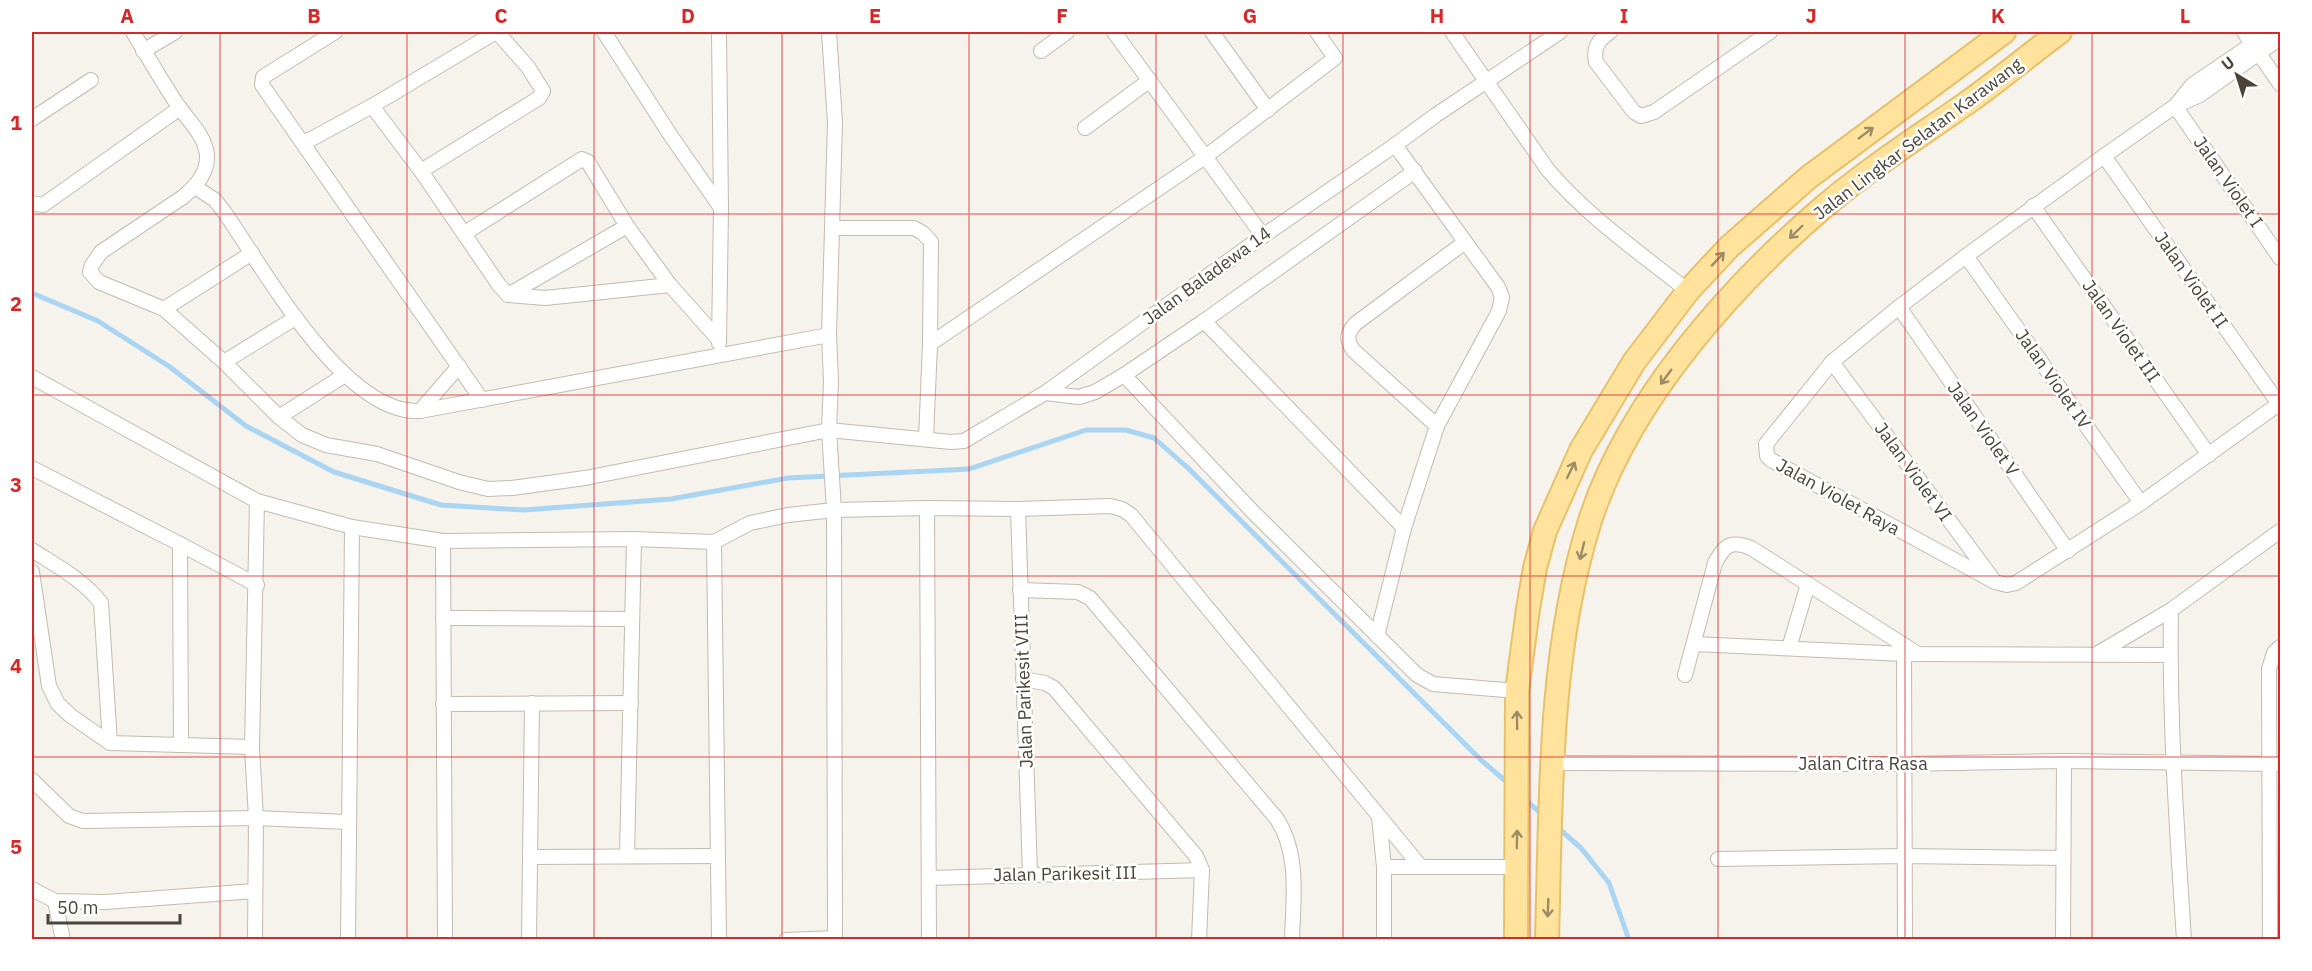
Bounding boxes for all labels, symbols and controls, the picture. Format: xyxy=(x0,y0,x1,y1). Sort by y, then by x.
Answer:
text: A xyxy=(120,2,134,29)
text: B xyxy=(307,2,321,29)
text: C xyxy=(494,2,508,29)
text: D xyxy=(681,2,695,29)
text: E xyxy=(869,2,881,29)
text: F xyxy=(1056,2,1068,29)
text: G xyxy=(1243,2,1257,29)
text: H xyxy=(1430,2,1444,29)
text: I xyxy=(1620,2,1628,29)
text: J xyxy=(1805,2,1817,29)
text: K xyxy=(1991,2,2005,29)
text: L xyxy=(2180,2,2190,29)
north arrow xyxy=(2207,45,2267,105)
street label: Jalan Lingkar Selatan Karawang xyxy=(1809,52,2027,225)
text: U xyxy=(2217,52,2238,74)
text: 1 xyxy=(10,109,22,136)
one-way arrow xyxy=(1858,126,1874,139)
street label: Jalan Violet I xyxy=(2189,132,2268,232)
street label: Jalan Baladewa 14 xyxy=(1138,221,1276,330)
one-way arrow xyxy=(1789,225,1804,239)
street label: Jalan Violet II xyxy=(2150,227,2233,333)
one-way arrow xyxy=(1711,252,1725,267)
street label: Jalan Violet III xyxy=(2077,275,2165,387)
text: 2 xyxy=(10,290,22,317)
street label: Jalan Violet IV xyxy=(2010,324,2096,433)
one-way arrow xyxy=(1660,369,1673,385)
street label: Jalan Violet V xyxy=(1943,377,2024,480)
street label: Jalan Violet VI xyxy=(1870,418,1957,526)
street label: Jalan Violet Raya xyxy=(1772,453,1904,540)
one-way arrow xyxy=(1566,461,1578,479)
text: 3 xyxy=(10,471,22,498)
one-way arrow xyxy=(1576,541,1588,560)
street label: Jalan Parikesit VIII xyxy=(1009,613,1038,769)
text: 4 xyxy=(10,652,22,679)
one-way arrow xyxy=(1511,710,1523,730)
street label: Jalan Citra Rasa xyxy=(1798,752,1928,775)
one-way arrow xyxy=(1511,830,1523,850)
text: 5 xyxy=(10,833,22,860)
street label: Jalan Parikesit III xyxy=(993,861,1137,886)
scale bar xyxy=(48,887,180,925)
text: 50 m xyxy=(57,896,99,919)
one-way arrow xyxy=(1542,898,1554,918)

